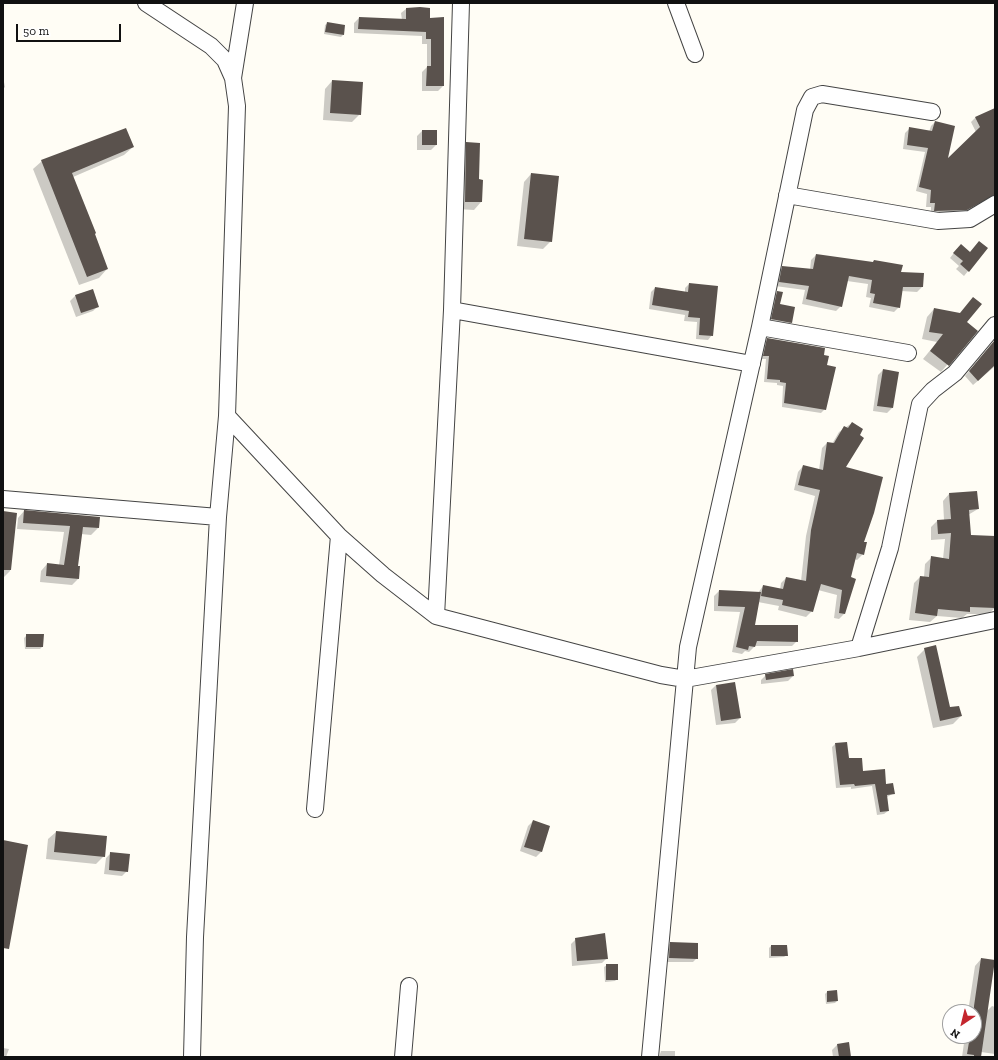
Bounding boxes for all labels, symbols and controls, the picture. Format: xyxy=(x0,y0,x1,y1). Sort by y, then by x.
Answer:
scale bar xyxy=(18,16,123,42)
text: 50 m xyxy=(23,24,49,38)
north arrow xyxy=(942,1004,982,1044)
text: N xyxy=(948,1026,963,1041)

